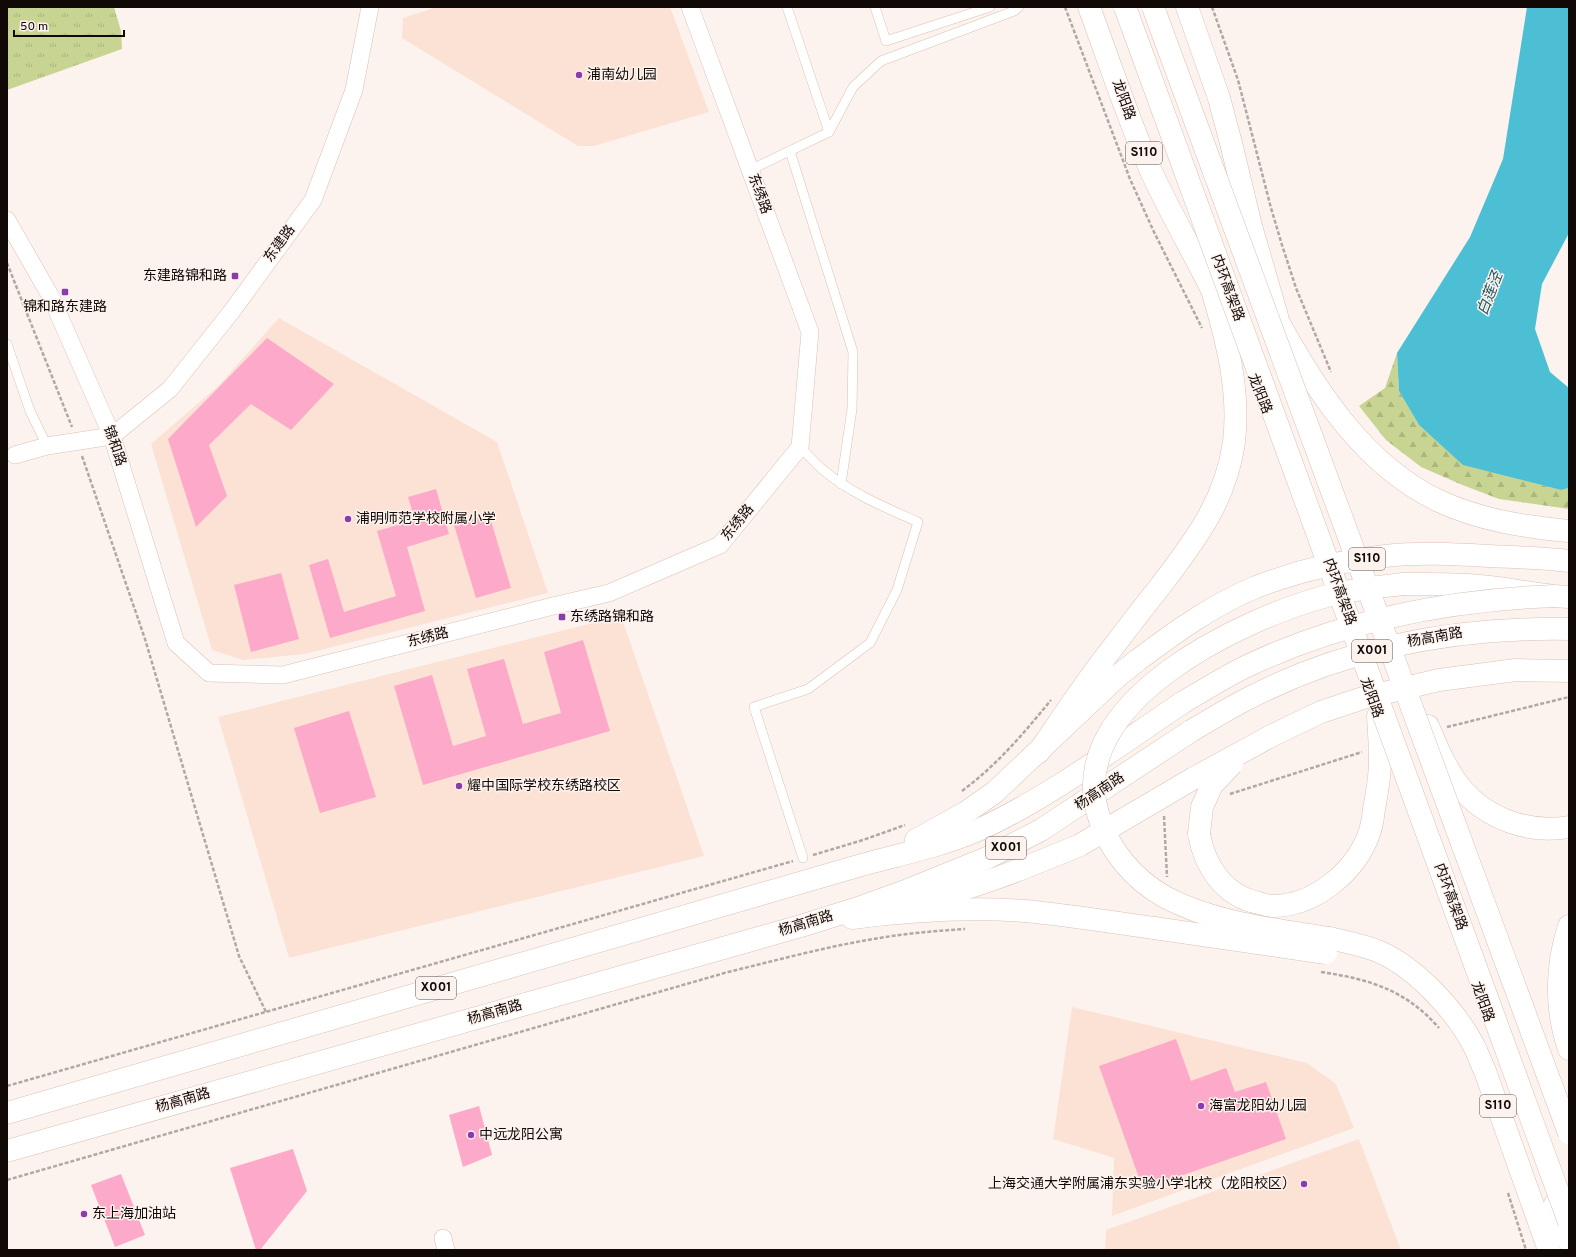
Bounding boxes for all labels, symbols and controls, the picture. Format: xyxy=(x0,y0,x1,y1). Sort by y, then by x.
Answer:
scale bar xyxy=(14,12,124,38)
text: 50 m xyxy=(20,19,48,35)
place label: 浦南幼儿园 xyxy=(587,67,657,84)
marker: 浦南幼儿园 xyxy=(574,70,584,80)
street label: 龙阳路 xyxy=(1108,77,1139,123)
road number: S110 xyxy=(1126,142,1162,164)
street label: 东绣路 xyxy=(744,171,774,217)
street label: 东建路 xyxy=(261,222,299,266)
street label: 内环高架路 xyxy=(1207,252,1247,324)
place label: 东建路锦和路 xyxy=(143,268,227,285)
water label: 白莲泾 xyxy=(1474,268,1509,318)
marker: 东建路锦和路 xyxy=(230,271,240,281)
marker: 锦和路东建路 xyxy=(60,287,70,297)
place label: 锦和路东建路 xyxy=(23,299,107,316)
street label: 龙阳路 xyxy=(1243,371,1276,417)
street label: 锦和路 xyxy=(99,423,129,469)
street label: 东绣路 xyxy=(718,501,758,545)
place label: 浦明师范学校附属小学 xyxy=(356,510,496,528)
marker: 浦明师范学校附属小学 xyxy=(343,514,353,524)
road number: S110 xyxy=(1349,548,1385,570)
street label: 内环高架路 xyxy=(1319,556,1359,628)
place label: 东绣路锦和路 xyxy=(570,609,654,626)
marker: 东绣路锦和路 xyxy=(557,612,567,622)
street label: 东绣路 xyxy=(406,625,450,651)
street label: 杨高南路 xyxy=(1406,625,1464,651)
road number: X001 xyxy=(1352,640,1392,662)
street label: 龙阳路 xyxy=(1356,675,1387,721)
street label: 杨高南路 xyxy=(1072,769,1128,815)
place label: 耀中国际学校东绣路校区 xyxy=(467,777,621,795)
marker: 耀中国际学校东绣路校区 xyxy=(454,781,464,791)
road number: X001 xyxy=(986,837,1026,859)
street label: 内环高架路 xyxy=(1430,861,1470,933)
street label: 杨高南路 xyxy=(777,908,835,940)
road number: X001 xyxy=(416,977,456,999)
street label: 龙阳路 xyxy=(1467,979,1498,1025)
street label: 杨高南路 xyxy=(466,997,524,1029)
street label: 杨高南路 xyxy=(154,1085,212,1117)
road number: S110 xyxy=(1480,1095,1516,1117)
place label: 海富龙阳幼儿园 xyxy=(1209,1097,1307,1115)
marker: 海富龙阳幼儿园 xyxy=(1196,1101,1206,1111)
place label: 中远龙阳公寓 xyxy=(479,1126,563,1144)
marker: 中远龙阳公寓 xyxy=(466,1130,476,1140)
place label: 上海交通大学附属浦东实验小学北校（龙阳校区） xyxy=(988,1175,1296,1193)
marker: 上海交通大学附属浦东实验小学北校（龙阳校区） xyxy=(1299,1179,1309,1189)
place label: 东上海加油站 xyxy=(92,1206,176,1223)
marker: 东上海加油站 xyxy=(79,1209,89,1219)

